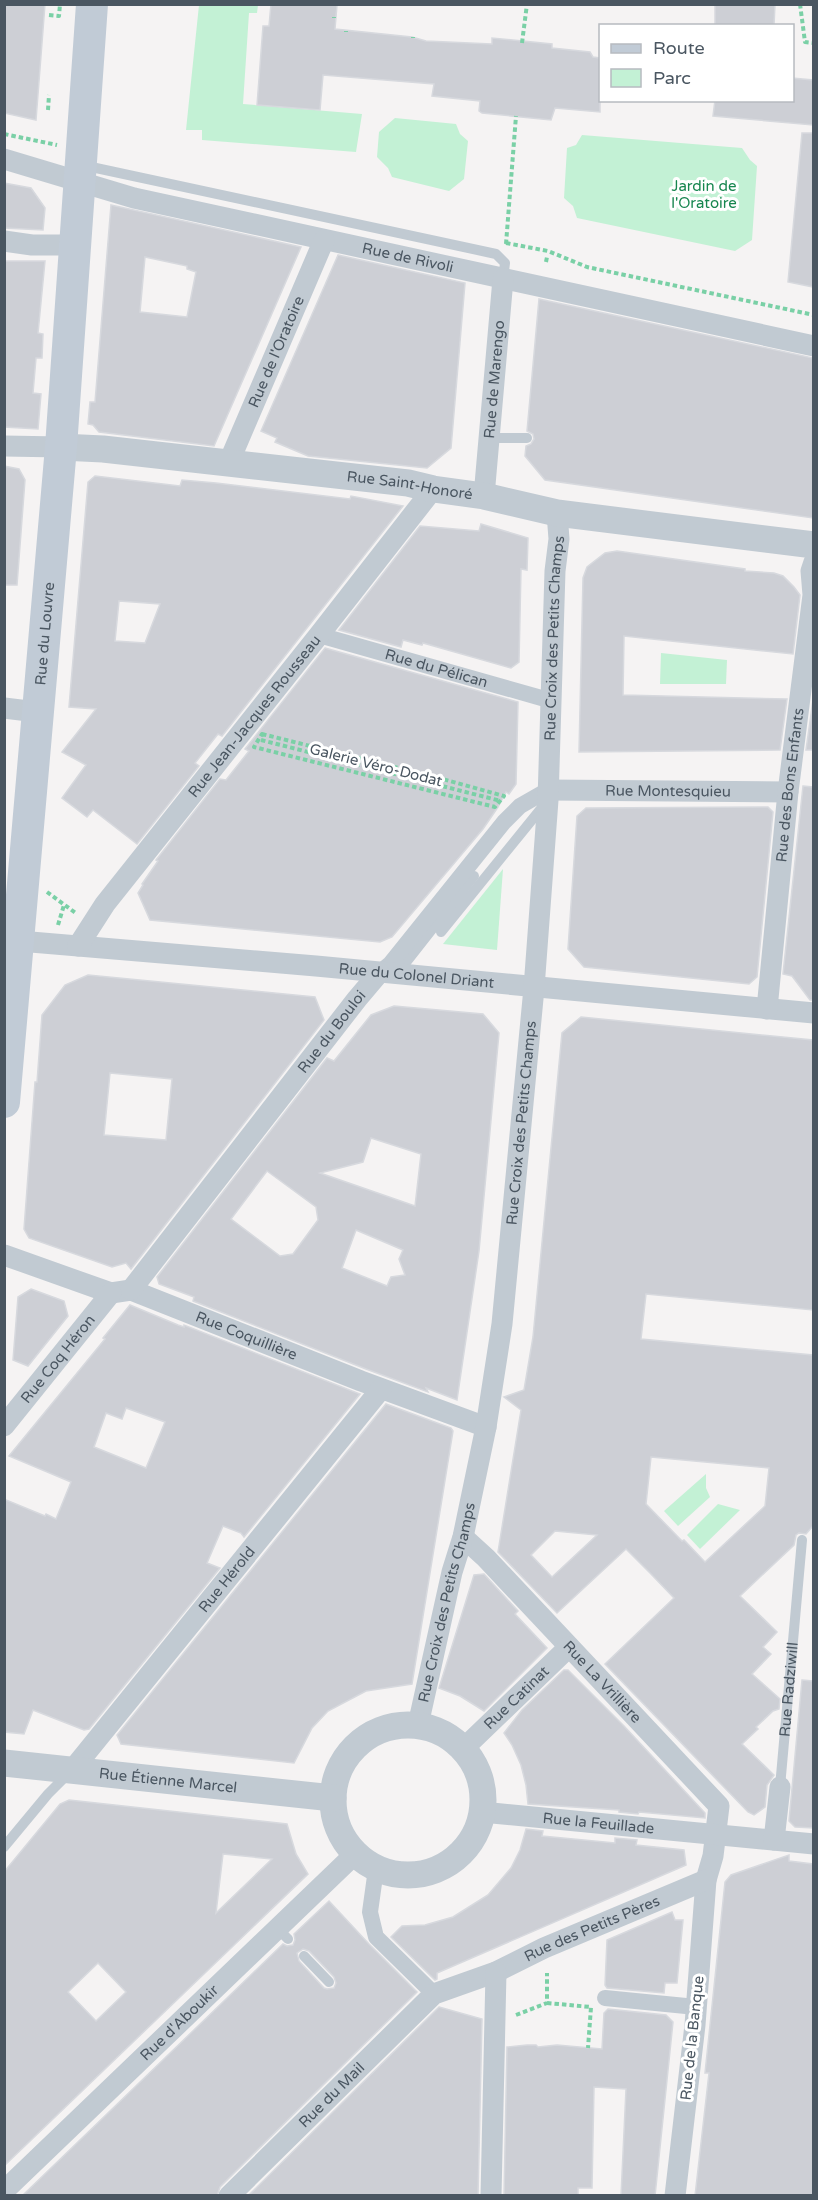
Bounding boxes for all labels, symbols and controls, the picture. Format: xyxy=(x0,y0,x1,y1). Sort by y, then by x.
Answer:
legend xyxy=(599,24,794,102)
text: Route xyxy=(653,37,705,59)
text: Parc xyxy=(653,67,691,89)
park label: Jardin de l'Oratoire xyxy=(671,177,737,212)
street label: Rue de Rivoli xyxy=(360,239,455,276)
street label: Rue de l'Oratoire xyxy=(244,293,308,410)
street label: Rue de Marengo xyxy=(480,319,508,439)
street label: Rue Saint-Honoré xyxy=(346,467,474,503)
street label: Rue Croix des Petits Champs xyxy=(541,535,568,741)
street label: Rue du Louvre xyxy=(31,581,58,686)
street label: Rue Jean-Jacques Rousseau xyxy=(184,631,325,801)
street label: Rue du Pélican xyxy=(383,645,490,691)
street label: Rue des Bons Enfants xyxy=(772,707,808,863)
street label: Galerie Véro-Dodat xyxy=(308,740,445,790)
street label: Rue Montesquieu xyxy=(605,781,731,801)
street label: Rue du Colonel Driant xyxy=(338,959,495,992)
street label: Rue du Bouloi xyxy=(294,987,369,1077)
street label: Rue Croix des Petits Champs xyxy=(502,1020,540,1226)
street label: Rue Coquillière xyxy=(193,1308,300,1364)
street label: Rue Coq Héron xyxy=(17,1311,99,1407)
street label: Rue Croix des Petits Champs xyxy=(414,1501,479,1704)
street label: Rue Hérold xyxy=(195,1543,259,1616)
street label: Rue La Vrillière xyxy=(559,1637,645,1727)
street label: Rue Radziwill xyxy=(776,1641,802,1738)
street label: Rue Catinat xyxy=(480,1662,553,1733)
street label: Rue Étienne Marcel xyxy=(98,1764,238,1797)
street label: Rue la Feuillade xyxy=(542,1809,655,1838)
street label: Rue des Petits Pères xyxy=(521,1891,662,1965)
street label: Rue de la Banque xyxy=(677,1975,707,2101)
street label: Rue d'Aboukir xyxy=(136,1981,222,2064)
street label: Rue du Mail xyxy=(295,2059,368,2131)

